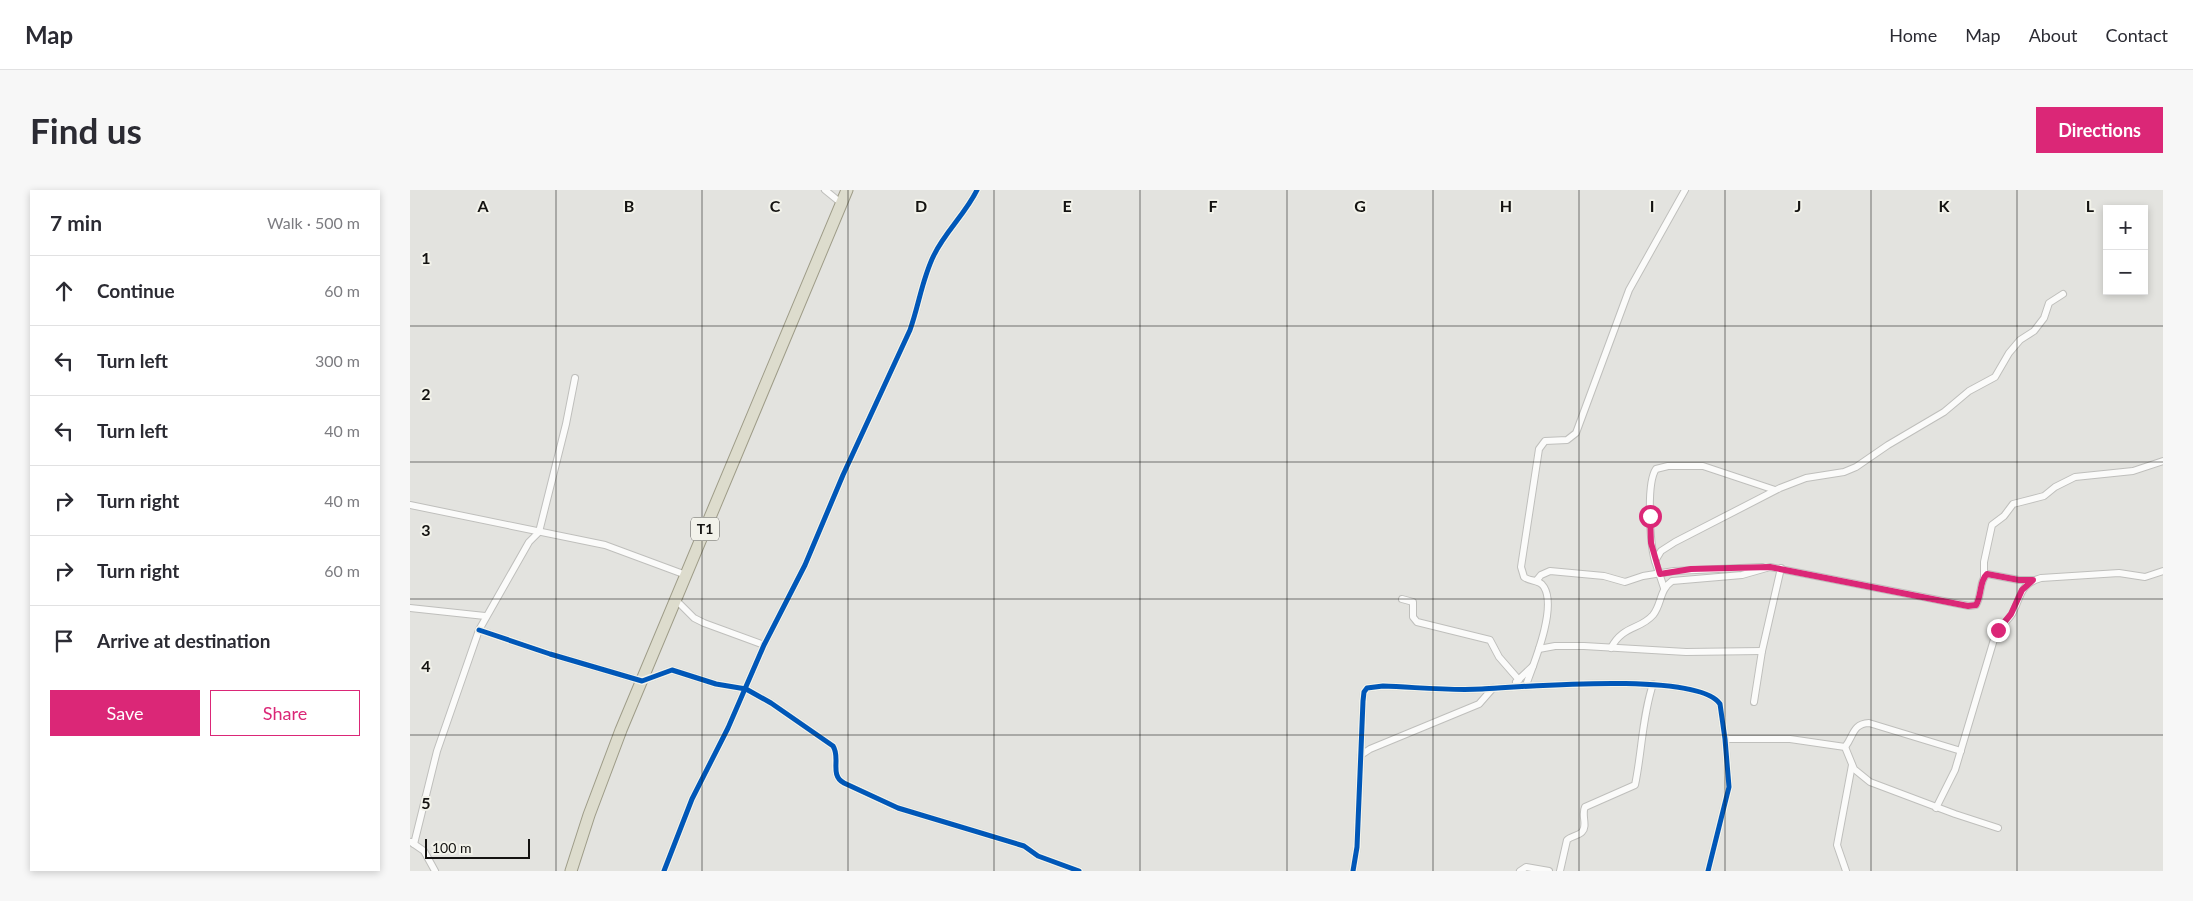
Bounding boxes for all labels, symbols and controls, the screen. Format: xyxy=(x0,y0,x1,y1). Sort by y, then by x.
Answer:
text: Map xyxy=(25,20,73,49)
text: Home xyxy=(1889,24,1937,46)
text: Map xyxy=(1965,24,2001,46)
text: About xyxy=(2029,24,2078,46)
text: Contact xyxy=(2106,24,2168,46)
button: Directions xyxy=(2036,107,2163,153)
text: Find us xyxy=(30,109,142,151)
text: A xyxy=(476,196,489,215)
text: B xyxy=(624,196,634,215)
text: C xyxy=(770,196,781,215)
text: D xyxy=(915,196,927,215)
text: E xyxy=(1062,196,1072,215)
text: F xyxy=(1208,196,1218,215)
text: G xyxy=(1354,196,1366,215)
text: H xyxy=(1500,196,1512,215)
text: I xyxy=(1650,196,1654,215)
text: J xyxy=(1795,196,1801,215)
text: K xyxy=(1939,196,1951,215)
text: L xyxy=(2086,196,2095,215)
map controls xyxy=(2103,205,2148,295)
button: + xyxy=(2103,205,2148,250)
text: 7 min xyxy=(50,210,102,235)
text: Walk · 500 m xyxy=(267,213,360,232)
text: 1 xyxy=(421,248,431,267)
button: − xyxy=(2103,250,2148,295)
icon: ahead xyxy=(50,277,78,305)
text: Continue xyxy=(97,279,175,302)
text: 60 m xyxy=(324,281,360,300)
icon: left xyxy=(50,347,78,375)
text: Turn left xyxy=(97,349,168,372)
text: 300 m xyxy=(315,351,360,370)
text: 2 xyxy=(421,384,431,403)
icon: left xyxy=(50,417,78,445)
text: Turn left xyxy=(97,419,168,442)
text: 40 m xyxy=(324,421,360,440)
icon: right xyxy=(50,487,78,515)
text: Turn right xyxy=(97,489,179,512)
text: 40 m xyxy=(324,491,360,510)
route start xyxy=(1639,505,1662,528)
road number: T1 xyxy=(691,518,719,540)
text: 3 xyxy=(421,520,431,539)
icon: right xyxy=(50,557,78,585)
text: Turn right xyxy=(97,559,179,582)
text: 60 m xyxy=(324,561,360,580)
route end xyxy=(1987,619,2010,642)
icon: arrive xyxy=(50,627,78,655)
text: Arrive at destination xyxy=(97,629,270,652)
text: 4 xyxy=(421,656,431,675)
button: Save xyxy=(50,690,200,736)
button: Share xyxy=(210,690,360,736)
text: 5 xyxy=(421,793,431,812)
scale bar xyxy=(425,836,530,859)
text: 100 m xyxy=(432,839,471,856)

